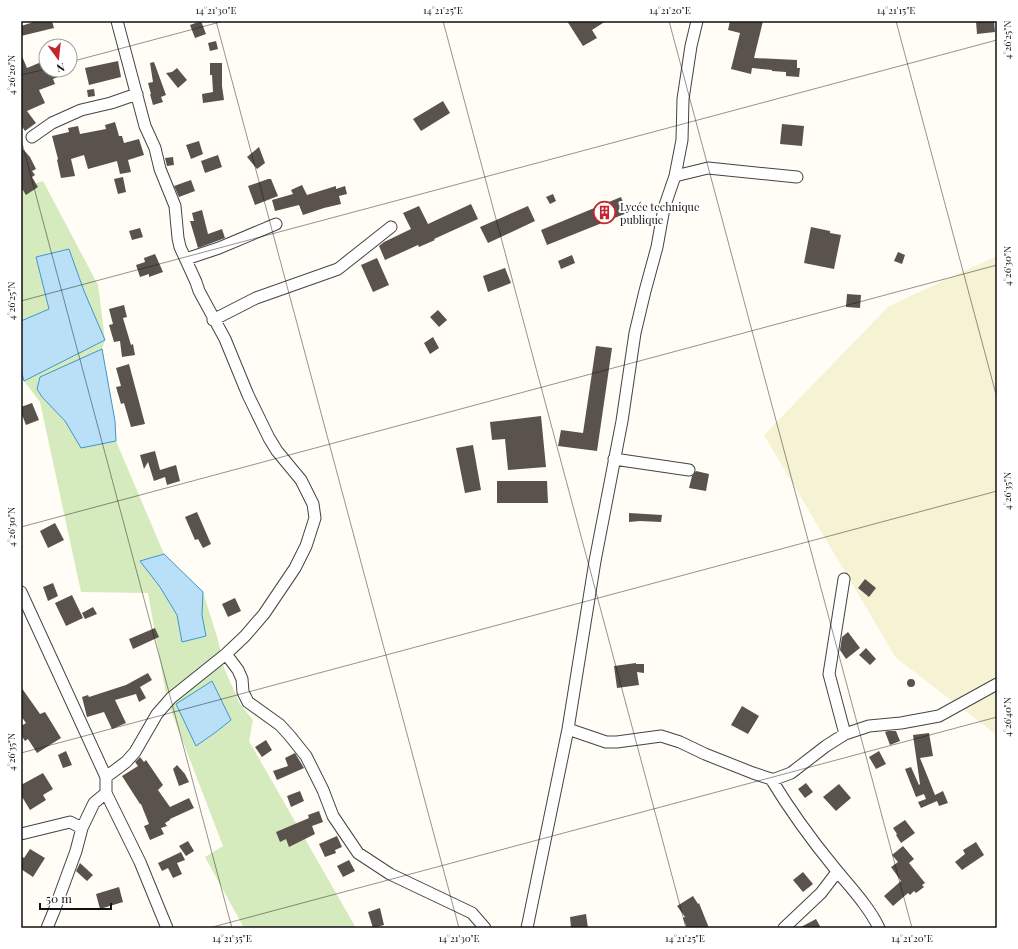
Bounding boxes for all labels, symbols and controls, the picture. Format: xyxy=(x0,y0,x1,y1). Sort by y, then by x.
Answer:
text: 14°21'30"E xyxy=(195,3,237,17)
text: 14°21'25"E xyxy=(423,3,463,17)
text: 14°21'20"E xyxy=(649,3,691,17)
text: 14°21'15"E xyxy=(877,3,915,17)
text: 4°26'25"N xyxy=(1000,21,1014,59)
north arrow xyxy=(38,38,78,78)
text: 4°26'20"N xyxy=(4,55,18,95)
text: N xyxy=(55,60,66,76)
place label: Lycée technique publique xyxy=(620,199,700,227)
building icon: Lycée technique publique xyxy=(592,200,618,226)
text: 4°26'30"N xyxy=(1000,246,1014,286)
text: 4°26'25"N xyxy=(4,282,18,320)
text: 4°26'35"N xyxy=(1000,472,1014,510)
text: 4°26'30"N xyxy=(4,507,18,547)
text: 4°26'40"N xyxy=(1000,697,1014,737)
text: 4°26'35"N xyxy=(4,733,18,771)
scale bar xyxy=(40,885,111,911)
text: 50 m xyxy=(46,890,72,906)
text: 14°21'35"E xyxy=(212,931,252,945)
text: 14°21'30"E xyxy=(438,931,480,945)
text: 14°21'25"E xyxy=(665,931,705,945)
text: 14°21'20"E xyxy=(891,931,933,945)

